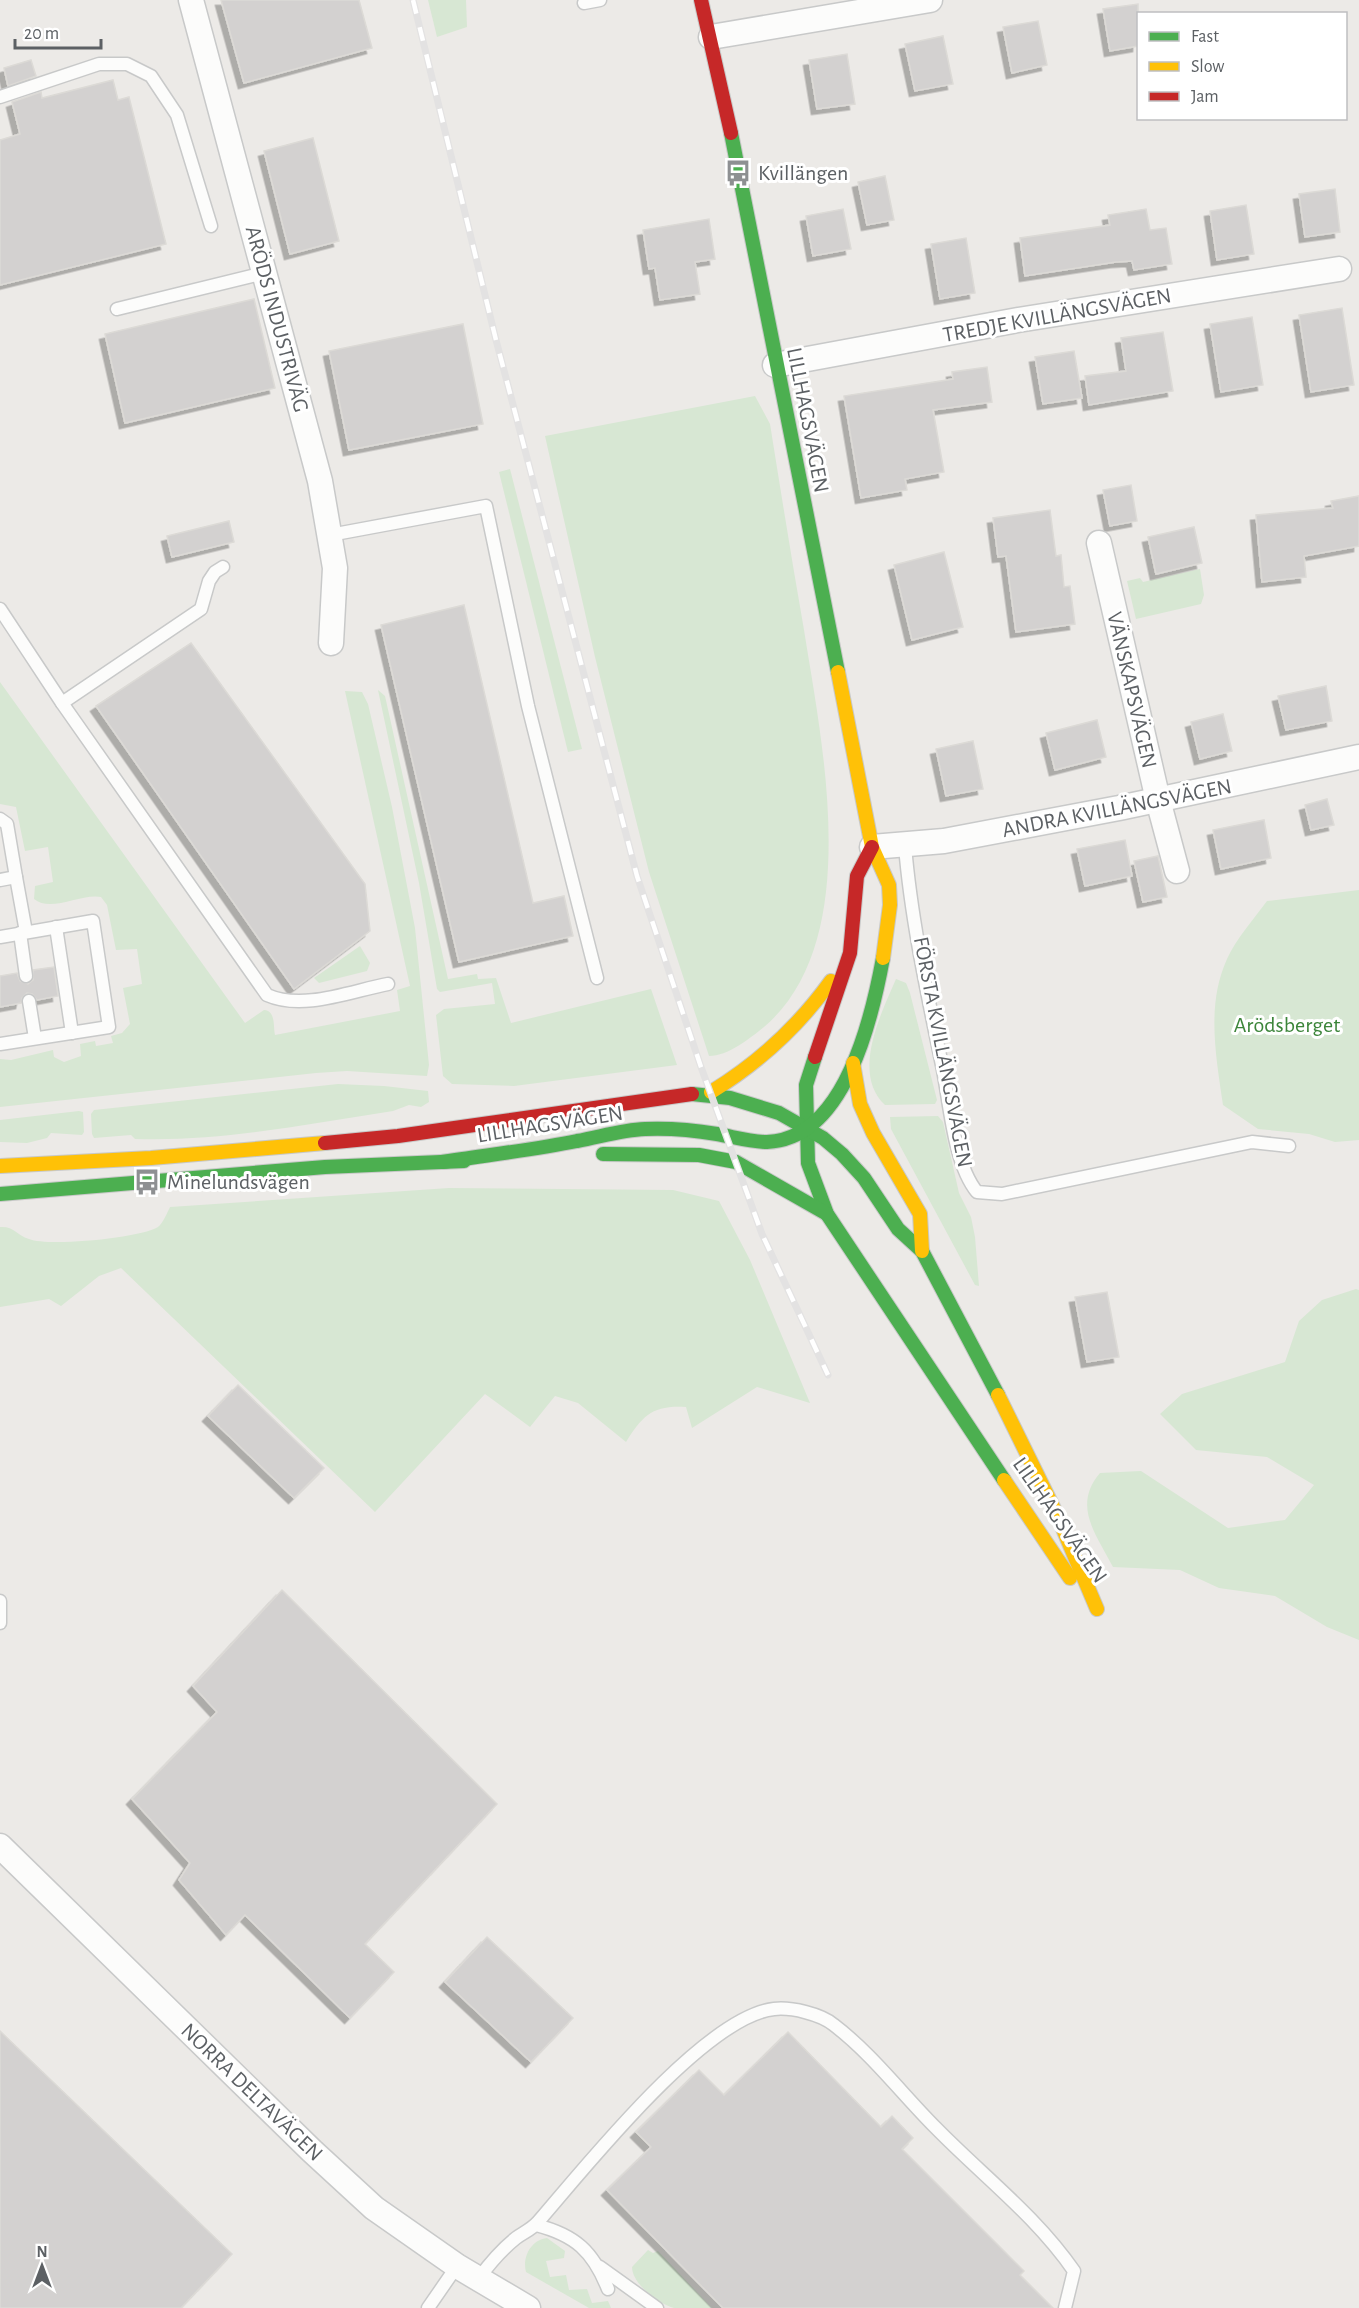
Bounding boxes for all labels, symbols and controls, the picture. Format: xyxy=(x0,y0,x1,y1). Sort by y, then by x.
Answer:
scale bar xyxy=(15,12,100,50)
legend xyxy=(1137,12,1347,120)
text: 20 m xyxy=(24,25,59,43)
text: Fast xyxy=(1191,28,1219,46)
text: Slow xyxy=(1191,58,1224,76)
text: Jam xyxy=(1191,88,1219,106)
bus stop icon: Kvillängen xyxy=(723,158,753,188)
place label: Kvillängen xyxy=(758,162,848,184)
street label: ARÖDS INDUSTRIVÄG xyxy=(242,223,312,415)
street label: TREDJE KVILLÄNGSVÄGEN xyxy=(941,284,1173,346)
street label: LILLHAGSVÄGEN xyxy=(783,345,833,495)
street label: VÄNSKAPSVÄGEN xyxy=(1103,610,1161,770)
street label: ANDRA KVILLÄNGSVÄGEN xyxy=(1000,775,1234,841)
street label: FÖRSTA KVILLÄNGSVÄGEN xyxy=(910,935,976,1169)
park label: Arödsberget xyxy=(1234,1014,1340,1036)
street label: LILLHAGSVÄGEN xyxy=(475,1102,625,1146)
bus stop icon: Minelundsvägen xyxy=(132,1167,162,1197)
place label: Minelundsvägen xyxy=(167,1171,310,1193)
street label: LILLHAGSVÄGEN xyxy=(1009,1453,1111,1587)
street label: NORRA DELTAVÄGEN xyxy=(177,2019,327,2165)
north arrow xyxy=(12,2236,72,2296)
text: N xyxy=(36,2244,48,2260)

